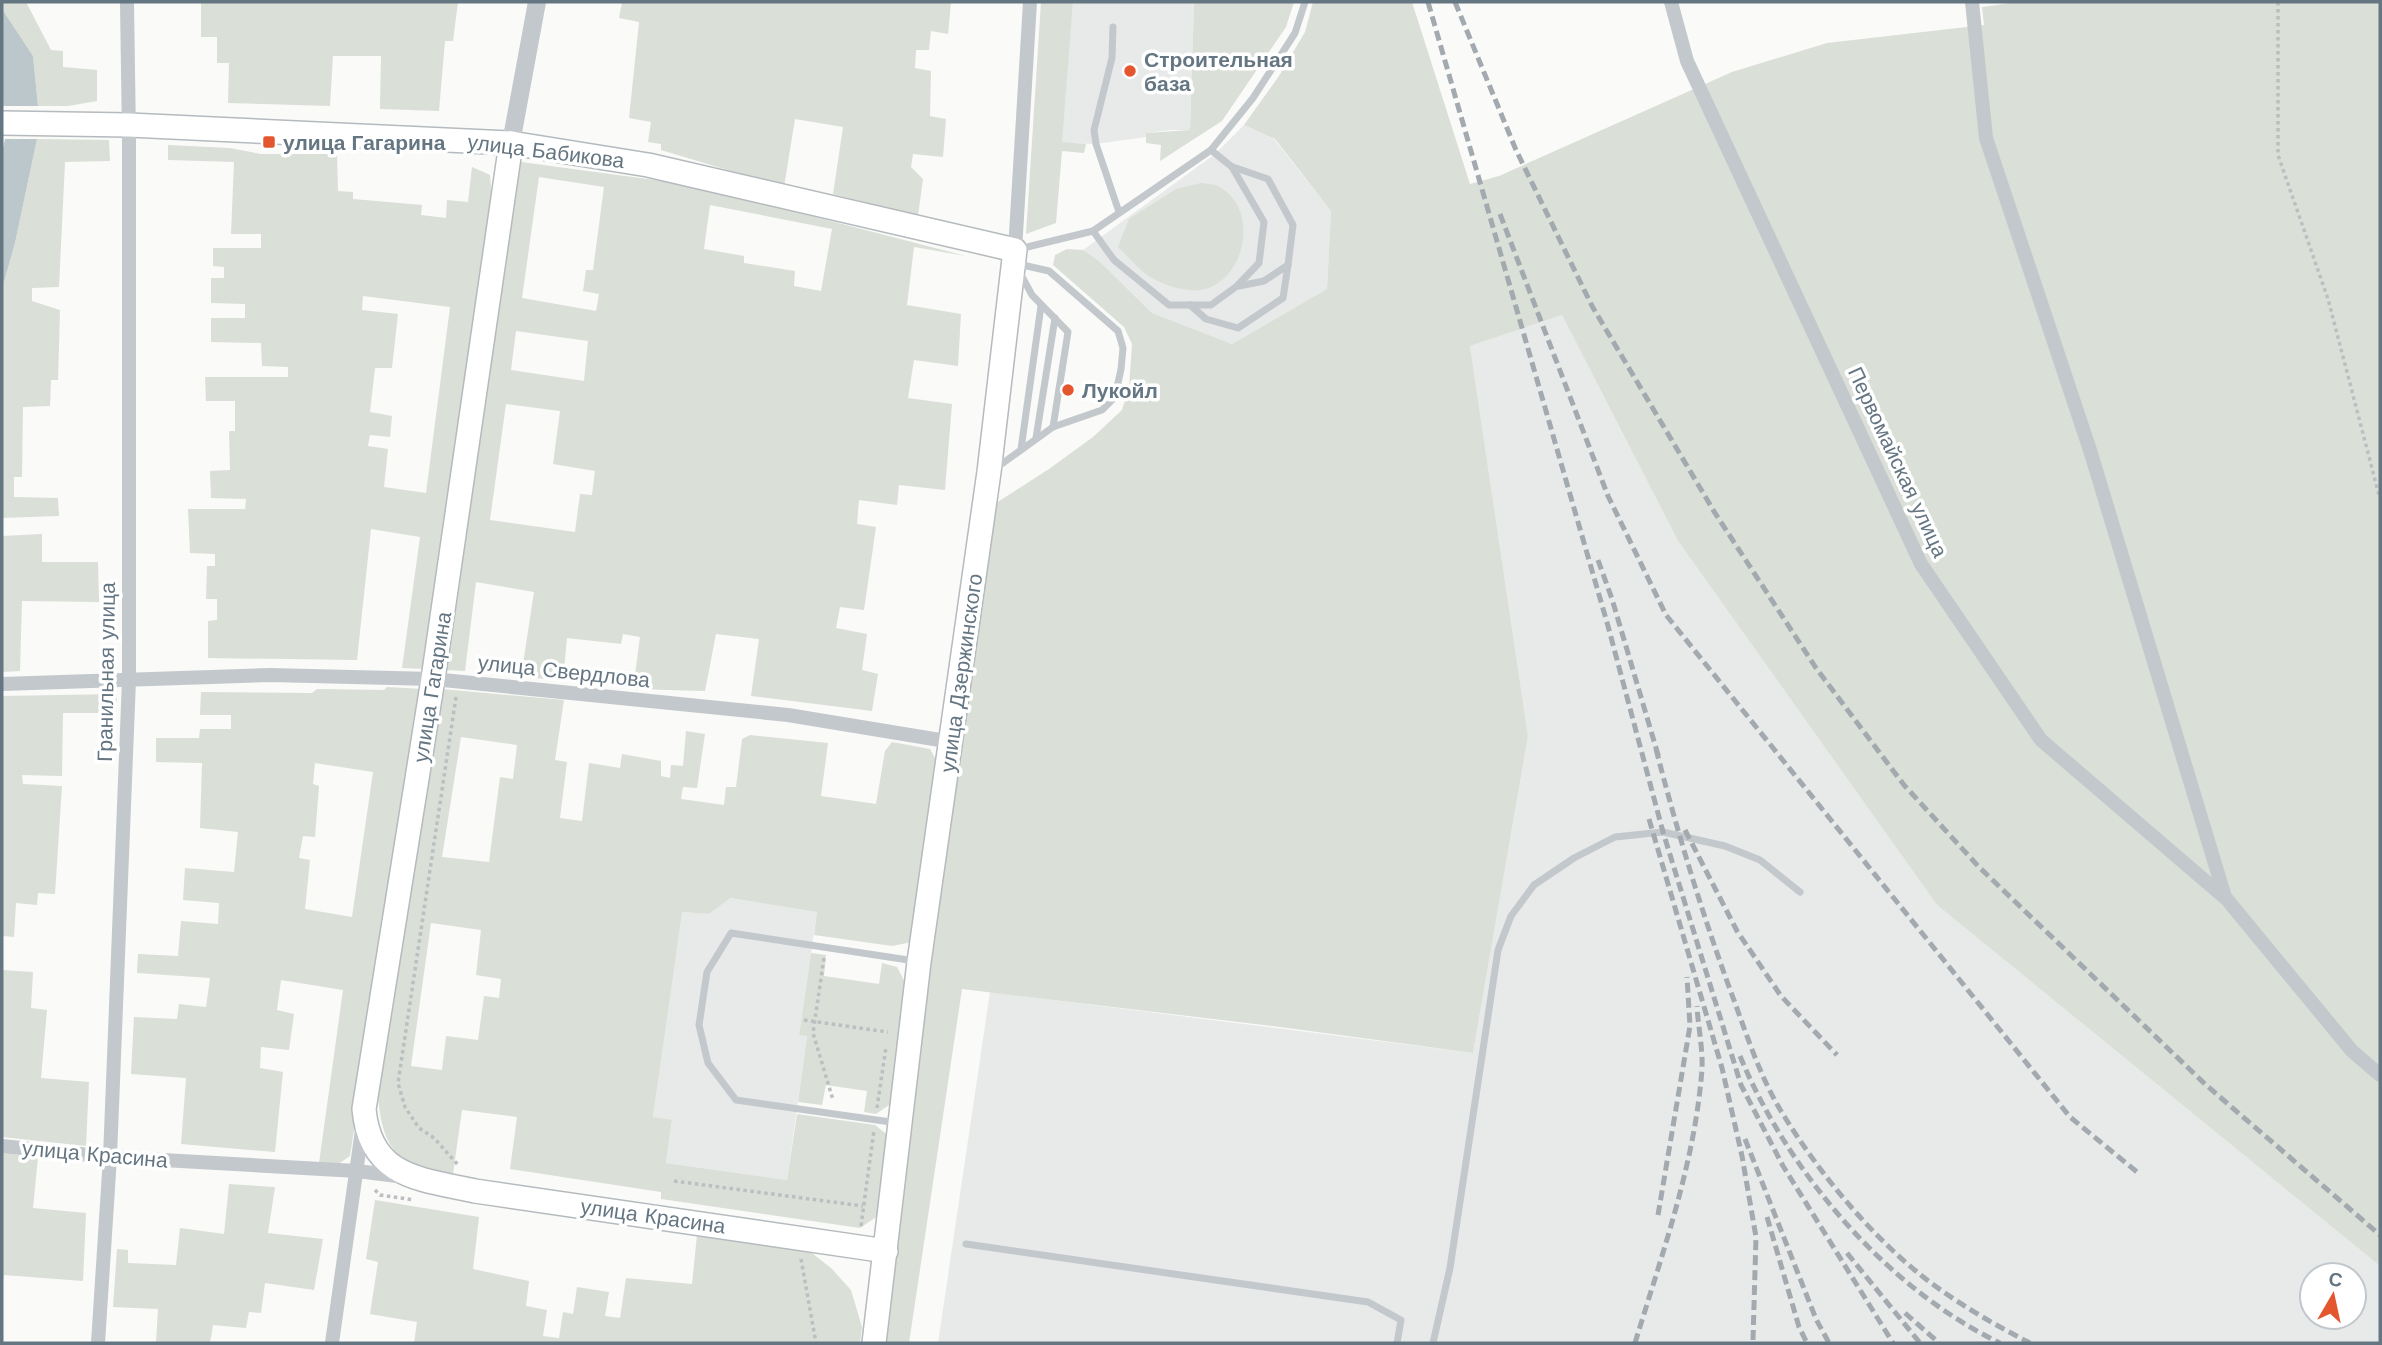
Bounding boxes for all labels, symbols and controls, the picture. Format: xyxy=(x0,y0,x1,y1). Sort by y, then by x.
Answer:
place label: Строительная база xyxy=(1144,47,1293,96)
marker: Строительная база xyxy=(1122,63,1138,79)
street label: улица Бабикова xyxy=(466,129,626,173)
place label: улица Гагарина xyxy=(283,130,446,155)
marker: улица Гагарина xyxy=(261,134,277,150)
street label: Первомайская улица xyxy=(1843,363,1953,561)
place label: Лукойл xyxy=(1082,378,1158,403)
marker: Лукойл xyxy=(1060,382,1076,398)
street label: улица Дзержинского xyxy=(935,572,987,774)
street label: Гранильная улица xyxy=(92,582,120,762)
street label: улица Гагарина xyxy=(408,610,456,764)
street label: улица Свердлова xyxy=(477,650,652,693)
street label: улица Красина xyxy=(21,1135,169,1173)
street label: улица Красина xyxy=(579,1193,727,1239)
north arrow xyxy=(2298,1261,2368,1331)
text: С xyxy=(2327,1267,2344,1292)

